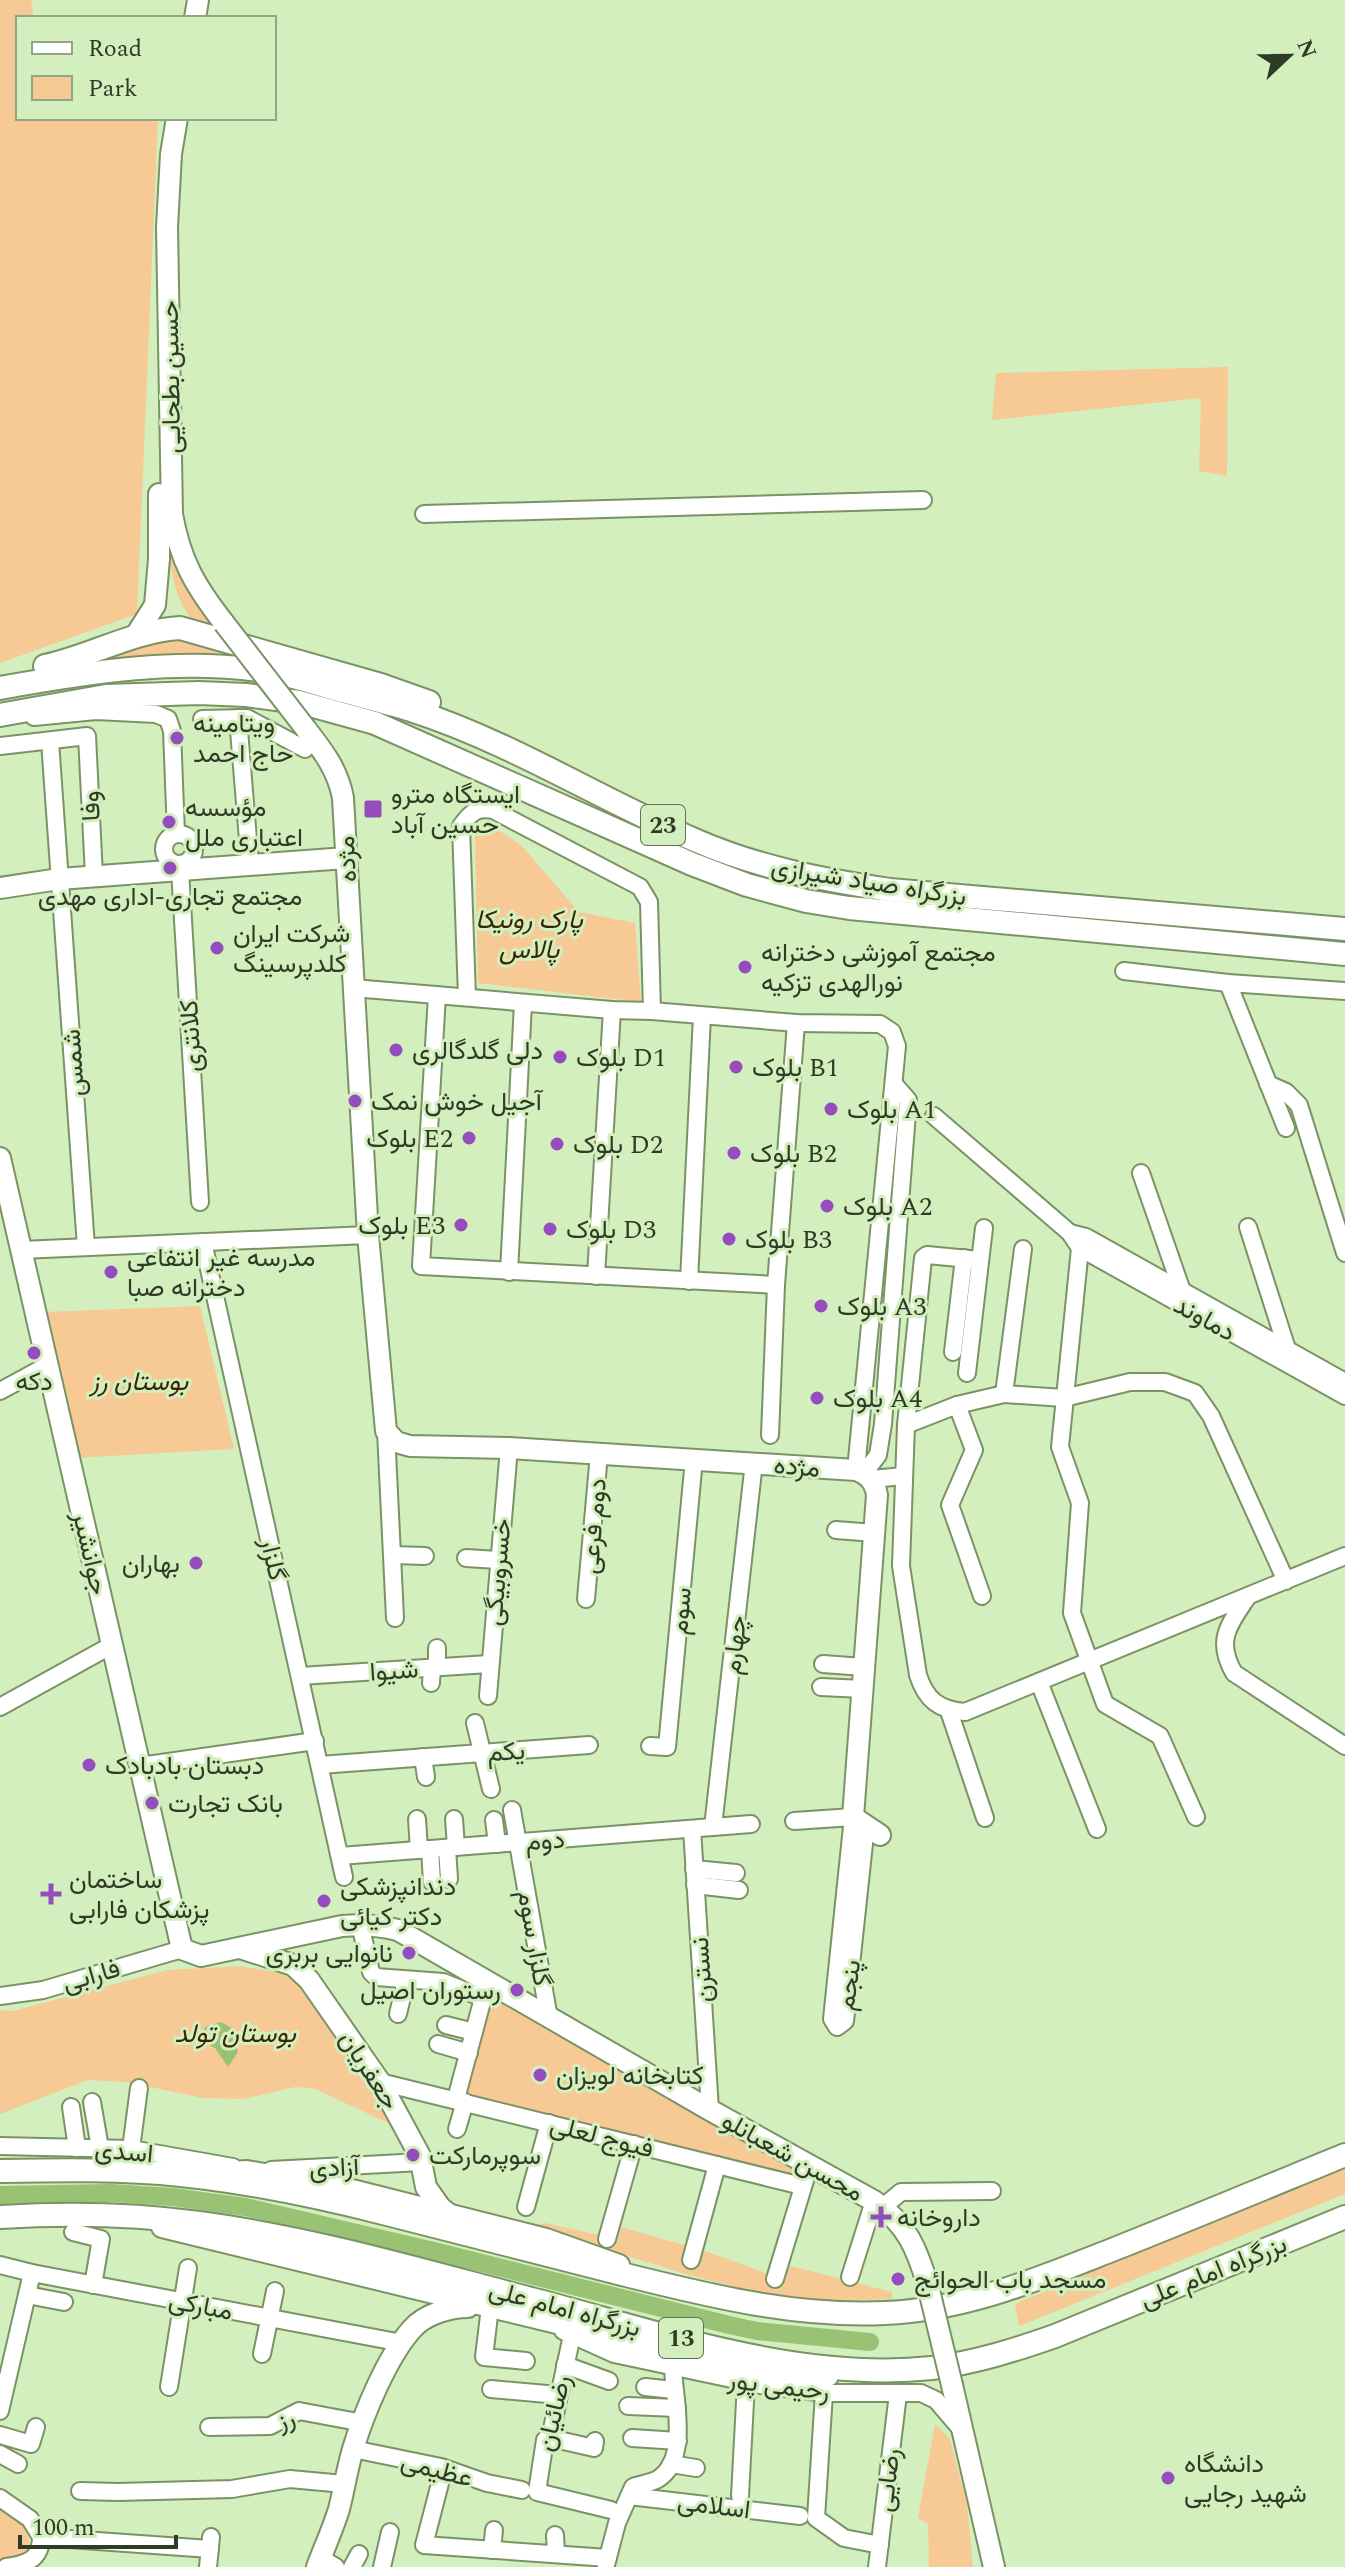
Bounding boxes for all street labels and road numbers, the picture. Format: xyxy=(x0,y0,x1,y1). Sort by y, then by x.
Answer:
street label: حسین بطحایی xyxy=(150,300,192,454)
street label: وفا xyxy=(70,790,112,822)
road number: 23 xyxy=(641,805,685,845)
street label: مژده xyxy=(326,835,368,883)
street label: بزرگراه صیاد شیرازی xyxy=(768,847,970,917)
street label: کلانتری xyxy=(169,999,213,1073)
street label: شمس xyxy=(52,1028,96,1098)
street label: دماوند xyxy=(1166,1285,1243,1352)
street label: مژده xyxy=(772,1445,822,1489)
street label: دوم فرعی xyxy=(570,1476,618,1576)
street label: جوانشیر xyxy=(61,1506,119,1599)
street label: خسروبیگی xyxy=(473,1517,523,1628)
street label: گلزار xyxy=(248,1533,297,1585)
street label: سوم xyxy=(659,1586,703,1637)
street label: چهارم xyxy=(712,1613,758,1677)
street label: شیوا xyxy=(368,1649,420,1693)
street label: یکم xyxy=(486,1731,526,1773)
street label: دوم xyxy=(524,1820,566,1862)
street label: گلزار سوم xyxy=(506,1887,562,1989)
street label: نسترن xyxy=(680,1936,724,2004)
street label: فارابی xyxy=(58,1949,125,2003)
street label: پنجم xyxy=(826,1957,872,2013)
street label: جعفریان xyxy=(328,2023,410,2118)
street label: محسن شعبانلو xyxy=(714,2101,871,2212)
street label: فیوج لعلی xyxy=(546,2105,658,2169)
street label: اسدی xyxy=(93,2130,155,2174)
street label: آزادی xyxy=(308,2147,362,2189)
street label: بزرگراه امام علی xyxy=(1134,2224,1293,2320)
street label: بزرگراه امام علی xyxy=(484,2270,645,2348)
street label: مبارکی xyxy=(165,2280,236,2332)
road number: 13 xyxy=(659,2318,703,2358)
street label: رحیمی پور xyxy=(725,2360,832,2412)
street label: رضائیان xyxy=(526,2371,582,2455)
street label: رز xyxy=(271,2398,301,2442)
street label: عظیمی xyxy=(396,2441,477,2499)
street label: رضایی xyxy=(864,2446,912,2514)
street label: اسلامی xyxy=(675,2482,753,2530)

